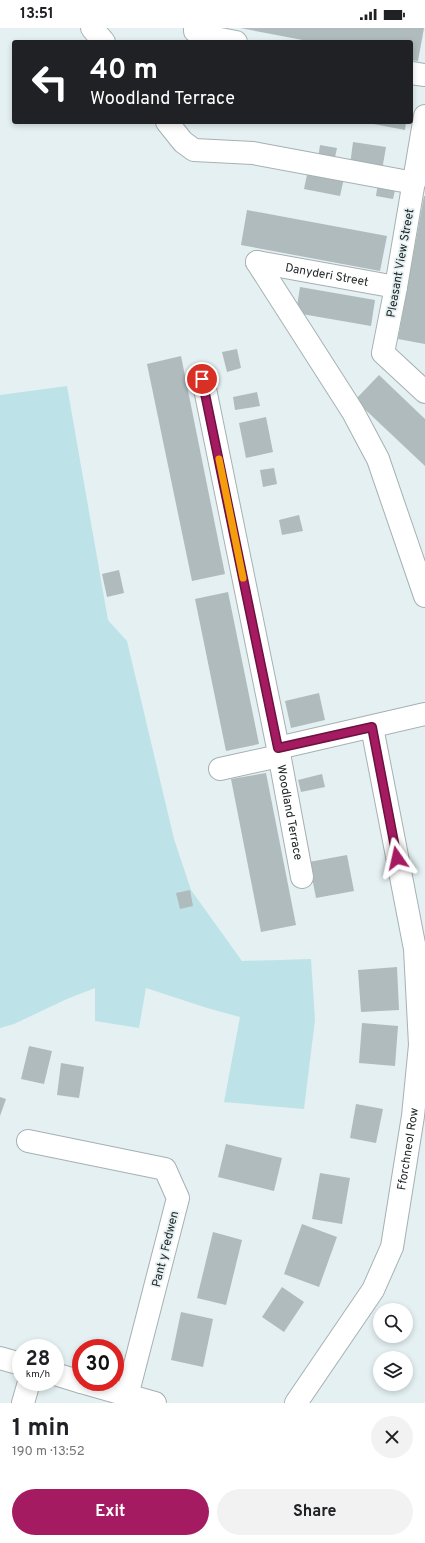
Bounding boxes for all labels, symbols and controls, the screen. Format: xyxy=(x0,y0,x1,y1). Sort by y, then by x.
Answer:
text: 13:51 xyxy=(20,5,54,24)
text: 40 m xyxy=(90,53,158,89)
icon: left xyxy=(24,56,76,108)
text: Woodland Terrace xyxy=(90,88,235,111)
street label: Pleasant View Street xyxy=(384,207,418,319)
street label: Danyderi Street xyxy=(284,260,370,291)
pin xyxy=(185,362,219,396)
icon: arrive xyxy=(191,368,213,390)
street label: Woodland Terrace xyxy=(272,764,306,862)
position arrow xyxy=(376,837,418,879)
street label: Fforchneol Row xyxy=(394,1107,423,1192)
street label: Pant y Fedwen xyxy=(149,1210,183,1289)
map controls xyxy=(373,1303,413,1391)
button: search xyxy=(373,1303,413,1343)
speed limit sign: 30 xyxy=(72,1339,124,1391)
text: 28 xyxy=(26,1347,50,1373)
button: layers xyxy=(373,1351,413,1391)
text: km/h xyxy=(26,1368,50,1381)
text: 1 min xyxy=(12,1414,70,1444)
button: close xyxy=(371,1416,413,1458)
text: 190 m · 13:52 xyxy=(12,1444,85,1460)
button: Exit xyxy=(12,1489,209,1535)
button: Share xyxy=(217,1489,413,1535)

